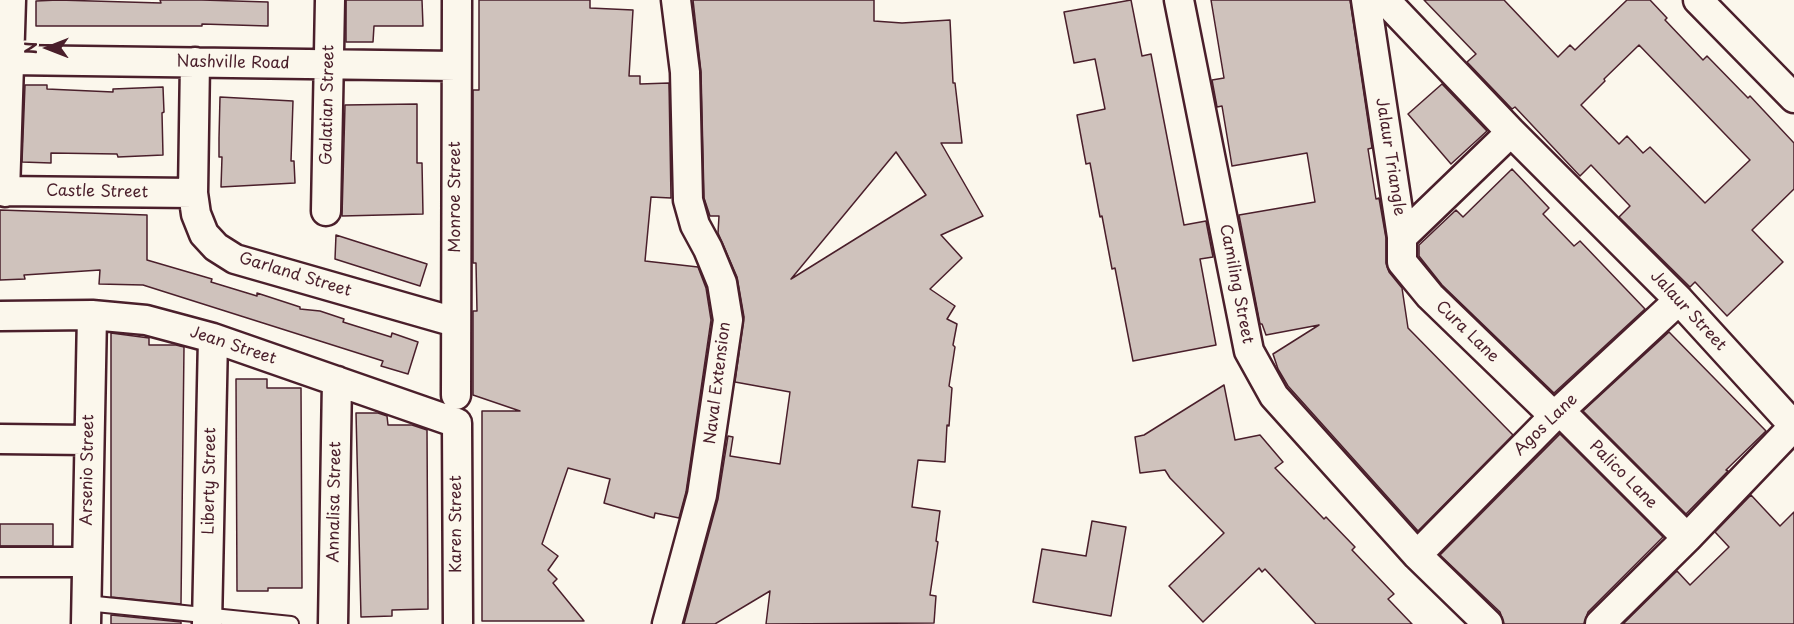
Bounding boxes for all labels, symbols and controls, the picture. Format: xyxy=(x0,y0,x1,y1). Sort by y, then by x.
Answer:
north arrow xyxy=(18,18,78,78)
text: N xyxy=(18,42,42,54)
street label: Galatian Street xyxy=(317,45,339,165)
street label: Nashville Road xyxy=(176,52,290,74)
street label: Jalaur Triangle xyxy=(1371,97,1409,217)
street label: Monroe Street xyxy=(446,141,466,253)
street label: Castle Street xyxy=(46,182,148,202)
street label: Camiling Street xyxy=(1215,223,1257,345)
street label: Garland Street xyxy=(237,249,353,301)
street label: Jalaur Street xyxy=(1646,267,1730,355)
street label: Cura Lane xyxy=(1431,297,1503,367)
street label: Naval Extension xyxy=(701,321,735,445)
street label: Jean Street xyxy=(187,323,279,369)
street label: Agos Lane xyxy=(1510,390,1582,460)
street label: Arsenio Street xyxy=(77,414,99,526)
street label: Liberty Street xyxy=(199,427,221,535)
street label: Palico Lane xyxy=(1585,437,1661,513)
street label: Annalisa Street xyxy=(324,441,346,563)
street label: Karen Street xyxy=(447,475,467,573)

